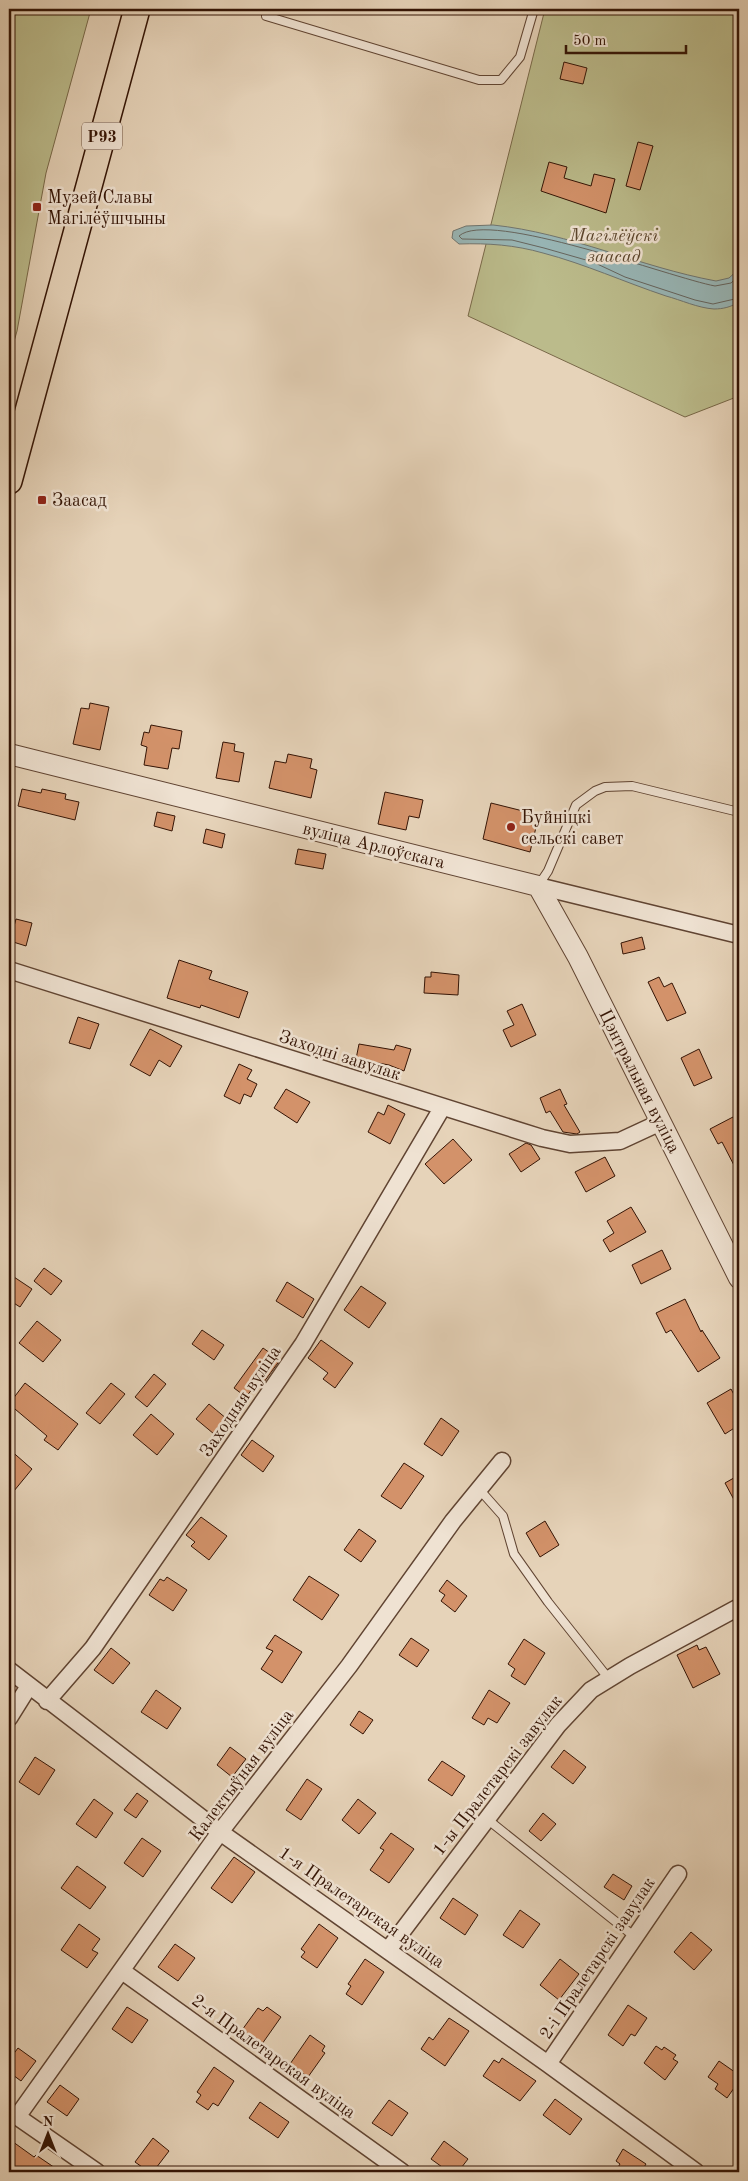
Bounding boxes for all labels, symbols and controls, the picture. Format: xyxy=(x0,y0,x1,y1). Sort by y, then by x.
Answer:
scale bar xyxy=(566,22,686,54)
text: 50 m xyxy=(573,34,607,49)
road number: Р93 xyxy=(82,122,122,150)
place label: Музей Славы Магілёўшчыны xyxy=(47,189,166,228)
marker: Музей Славы Магілёўшчыны xyxy=(31,201,43,213)
park label: Магілёўскі заасад xyxy=(569,227,658,266)
place label: Заасад xyxy=(52,492,107,510)
marker: Заасад xyxy=(36,494,48,506)
place label: Буйніцкі сельскі савет xyxy=(521,809,624,848)
street label: вуліца Арлоўскага xyxy=(301,820,447,872)
marker: Буйніцкі сельскі савет xyxy=(505,821,517,833)
street label: Цэнтральная вуліца xyxy=(595,1007,683,1156)
street label: Заходні завулак xyxy=(277,1028,403,1084)
street label: Заходняя вуліца xyxy=(197,1343,285,1460)
street label: 1-ы Пралетарскі завулак xyxy=(430,1692,566,1859)
street label: Калектыўная вуліца xyxy=(186,1706,297,1845)
street label: 1-я Пралетарская вуліца xyxy=(275,1844,448,1972)
street label: 2-і Пралетарскі завулак xyxy=(537,1874,659,2043)
street label: 2-я Пралетарская вуліца xyxy=(188,1991,359,2122)
north arrow xyxy=(22,2108,72,2158)
text: N xyxy=(43,2115,54,2129)

